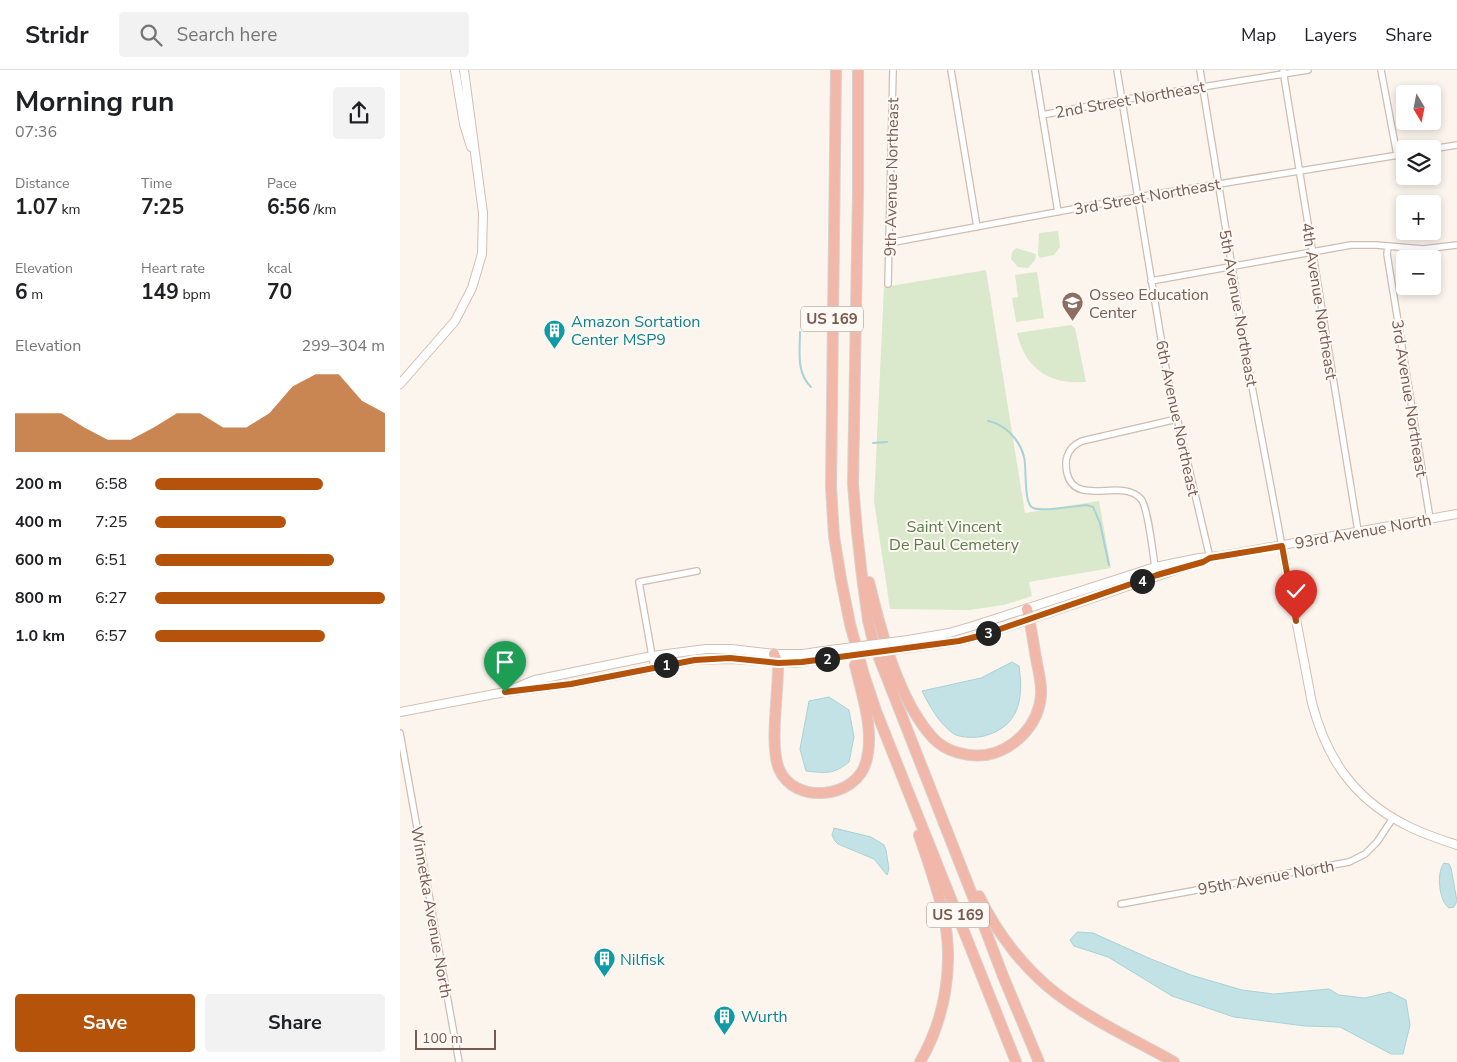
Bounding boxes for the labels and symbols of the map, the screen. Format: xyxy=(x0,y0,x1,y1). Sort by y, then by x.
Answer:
street label: 2nd Street Northeast xyxy=(1054,76,1207,124)
north arrow xyxy=(1396,85,1441,130)
street label: 9th Avenue Northeast xyxy=(880,97,904,257)
street label: 3rd Street Northeast xyxy=(1072,173,1222,221)
street label: 4th Avenue Northeast xyxy=(1296,221,1342,382)
street label: 5th Avenue Northeast xyxy=(1213,228,1263,389)
place label: Osseo Education Center xyxy=(1089,284,1209,324)
school or university icon: Osseo Education Center xyxy=(1061,291,1085,322)
road number: US 169 xyxy=(801,306,863,332)
place label: Amazon Sortation Center MSP9 xyxy=(571,311,700,351)
building icon: Amazon Sortation Center MSP9 xyxy=(543,318,567,349)
street label: 3rd Avenue Northeast xyxy=(1386,318,1432,479)
street label: 6th Avenue Northeast xyxy=(1150,338,1204,499)
street label: 93rd Avenue North xyxy=(1293,509,1433,555)
park label: Saint Vincent De Paul Cemetery xyxy=(889,516,1020,556)
pin: 4 xyxy=(1130,568,1154,594)
pin xyxy=(1275,570,1317,621)
pin: 3 xyxy=(976,620,1000,646)
pin xyxy=(484,641,526,692)
pin: 2 xyxy=(814,646,840,672)
pin: 1 xyxy=(654,652,678,678)
street label: Winnetka Avenue North xyxy=(405,824,457,1000)
street label: 95th Avenue North xyxy=(1196,855,1336,901)
road number: US 169 xyxy=(927,902,989,928)
building icon: Nilfisk xyxy=(592,947,616,978)
place label: Nilfisk xyxy=(620,949,666,971)
building icon: Wurth xyxy=(713,1004,737,1035)
place label: Wurth xyxy=(741,1006,788,1028)
scale bar xyxy=(415,1027,496,1050)

